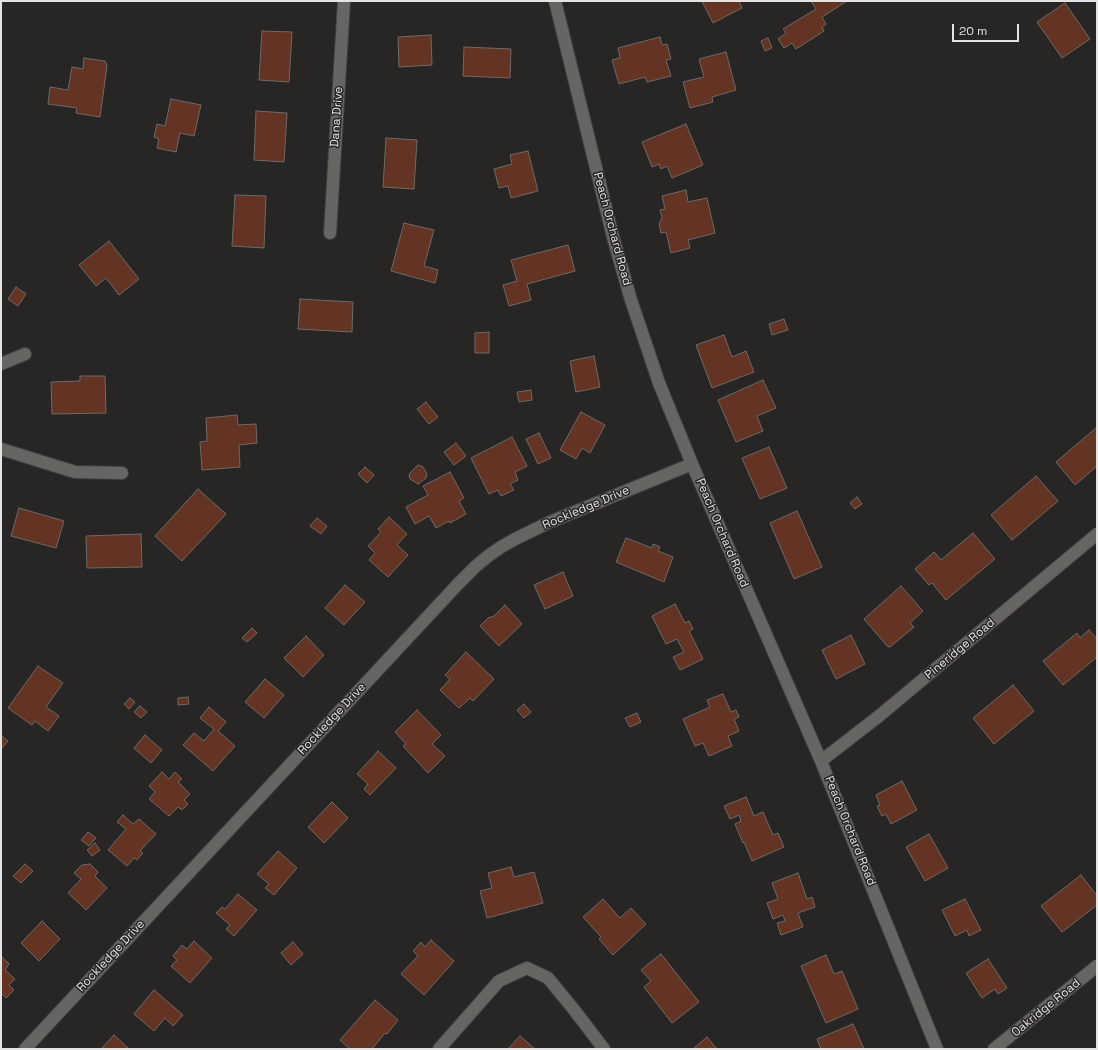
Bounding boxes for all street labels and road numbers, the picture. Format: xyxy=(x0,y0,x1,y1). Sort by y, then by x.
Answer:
street label: Dana Drive xyxy=(328,86,346,148)
street label: Peach Orchard Road xyxy=(590,171,634,287)
street label: Peach Orchard Road xyxy=(693,476,751,590)
street label: Rockledge Drive xyxy=(540,483,632,533)
street label: Pineridge Road xyxy=(922,615,998,683)
street label: Rockledge Drive xyxy=(295,680,369,758)
street label: Peach Orchard Road xyxy=(821,774,879,888)
street label: Rockledge Drive xyxy=(74,917,148,995)
street label: Oakridge Road xyxy=(1009,976,1083,1040)

